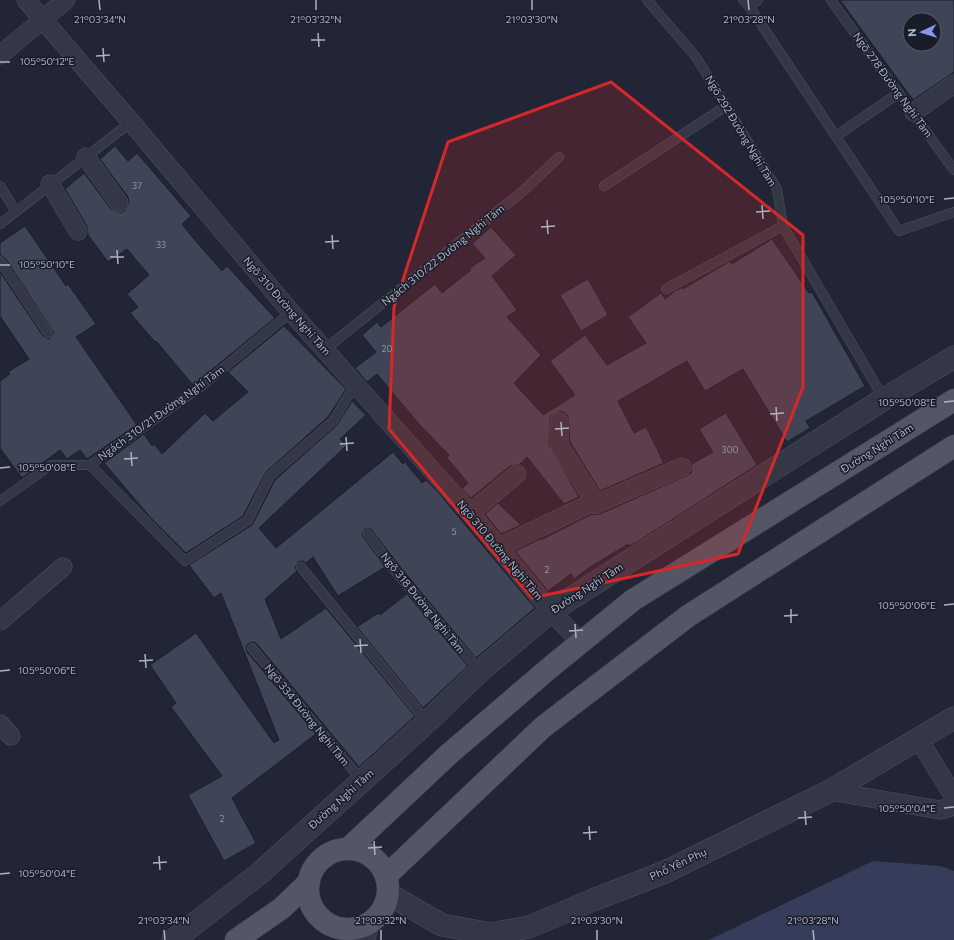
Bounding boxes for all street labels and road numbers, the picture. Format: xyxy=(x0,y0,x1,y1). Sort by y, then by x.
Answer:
street label: Ngõ 278 Đường Nghi Tàm xyxy=(850,30,936,140)
street label: Ngõ 292 Đường Nghi Tàm xyxy=(703,73,780,189)
street label: Ngách 310/22 Đường Nghi Tàm xyxy=(379,201,507,308)
street label: Ngõ 310 Đường Nghi Tàm xyxy=(241,254,334,358)
street label: Ngách 310/21 Đường Nghi Tàm xyxy=(95,362,226,463)
street label: Đường Nghi Tàm xyxy=(837,420,915,476)
street label: Ngõ 310 Đường Nghi Tàm xyxy=(455,497,546,602)
street label: Ngõ 318 Đường Nghi Tàm xyxy=(379,550,468,656)
street label: Đường Nghi Tàm xyxy=(547,559,625,616)
street label: Ngõ 334 Đường Nghi Tàm xyxy=(262,661,353,768)
street label: Đường Nghi Tàm xyxy=(305,766,376,832)
street label: Phố Yên Phụ xyxy=(647,845,708,882)

